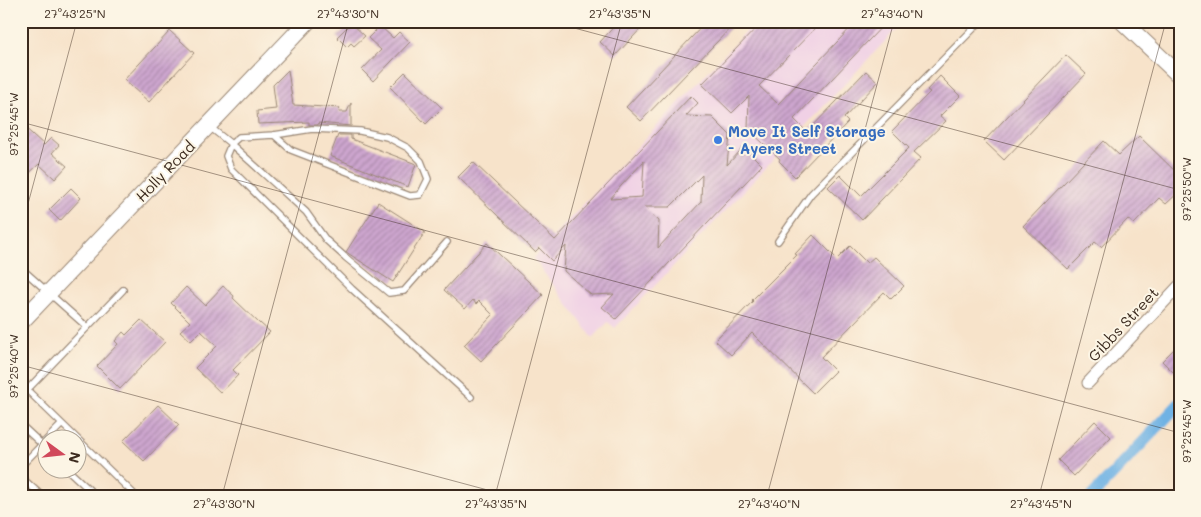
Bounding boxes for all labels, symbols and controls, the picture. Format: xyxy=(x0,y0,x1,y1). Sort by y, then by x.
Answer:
text: 27°43'25"N xyxy=(44,5,106,21)
text: 27°43'30"N xyxy=(317,5,379,21)
text: 27°43'35"N xyxy=(589,5,651,21)
text: 27°43'40"N xyxy=(861,5,923,21)
text: 97°25'45"W xyxy=(5,92,21,156)
place label: Move It Self Storage - Ayers Street xyxy=(728,121,886,158)
marker: Move It Self Storage - Ayers Street xyxy=(712,134,724,146)
street label: Holly Road xyxy=(131,136,199,206)
text: 97°25'50"W xyxy=(1178,157,1194,221)
street label: Gibbs Street xyxy=(1083,283,1163,365)
text: 97°25'40"W xyxy=(5,334,21,398)
text: 97°25'45"W xyxy=(1178,399,1194,463)
north arrow xyxy=(38,430,88,480)
text: N xyxy=(64,450,86,465)
text: 27°43'30"N xyxy=(193,495,255,511)
text: 27°43'35"N xyxy=(465,495,527,511)
text: 27°43'40"N xyxy=(738,495,800,511)
text: 27°43'45"N xyxy=(1010,495,1072,511)

